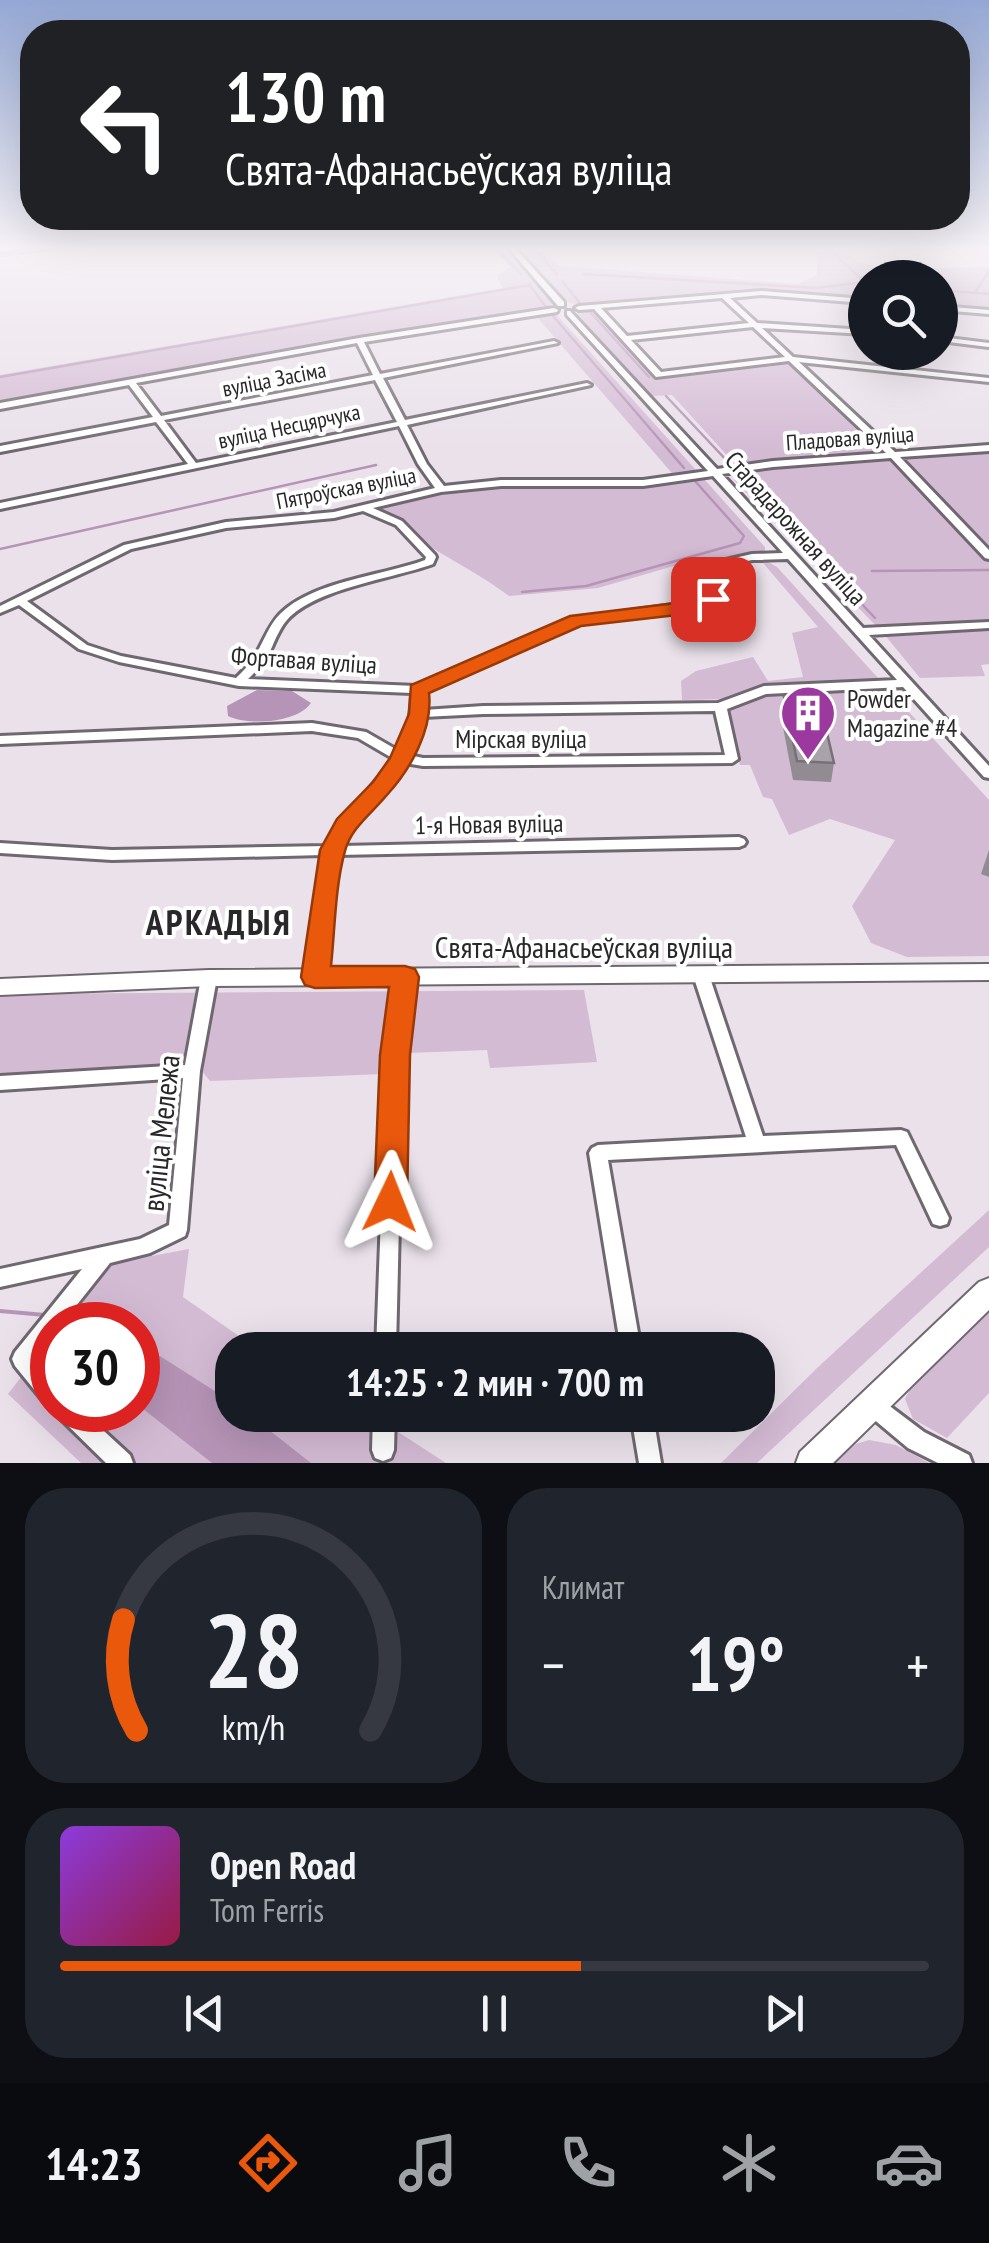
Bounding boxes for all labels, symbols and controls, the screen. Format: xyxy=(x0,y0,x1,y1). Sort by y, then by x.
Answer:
text: 130 m xyxy=(225,51,386,141)
icon: left xyxy=(60,60,190,190)
text: Свята-Афанасьеўская вуліца xyxy=(225,139,672,197)
map controls xyxy=(848,260,958,370)
button: search xyxy=(848,260,958,370)
street label: вуліца Засіма xyxy=(220,355,328,403)
street label: вуліца Несцярчука xyxy=(215,397,363,455)
street label: Пладовая вуліца xyxy=(785,420,915,456)
street label: Старадарожная вуліца xyxy=(718,444,874,612)
street label: Пятроўская вуліца xyxy=(274,461,418,515)
pin xyxy=(671,557,756,642)
icon: arrive xyxy=(686,572,741,627)
street label: Фортавая вуліца xyxy=(230,639,378,681)
building icon: Powder Magazine #4 xyxy=(778,683,838,762)
place label: Powder Magazine #4 xyxy=(847,683,957,744)
street label: Мірская вуліца xyxy=(455,723,587,755)
street label: 1-я Новая вуліца xyxy=(414,807,564,841)
district label: АРКАДЫЯ xyxy=(145,899,292,945)
street label: Свята-Афанасьеўская вуліца xyxy=(435,927,733,966)
street label: вуліца Мележа xyxy=(132,1053,188,1213)
position arrow xyxy=(338,1150,442,1254)
speed limit sign: 30 xyxy=(30,1302,160,1432)
text: 14:25 · 2 мин · 700 m xyxy=(346,1357,644,1406)
text: Климат xyxy=(542,1566,624,1608)
text: 28 xyxy=(204,1582,303,1717)
text: 19° xyxy=(686,1615,785,1712)
text: − xyxy=(542,1629,565,1700)
text: + xyxy=(906,1629,929,1700)
text: km/h xyxy=(222,1704,285,1750)
text: Open Road xyxy=(210,1840,356,1889)
text: Tom Ferris xyxy=(210,1889,324,1931)
icon: previous xyxy=(177,1986,232,2041)
icon: pause xyxy=(467,1986,522,2041)
icon: next xyxy=(757,1986,812,2041)
icon: directions xyxy=(233,2128,303,2198)
icon: music xyxy=(393,2128,463,2198)
icon: phone xyxy=(553,2128,623,2198)
icon: climate xyxy=(714,2128,784,2198)
icon: car xyxy=(874,2128,944,2198)
text: 14:23 xyxy=(45,2134,142,2192)

